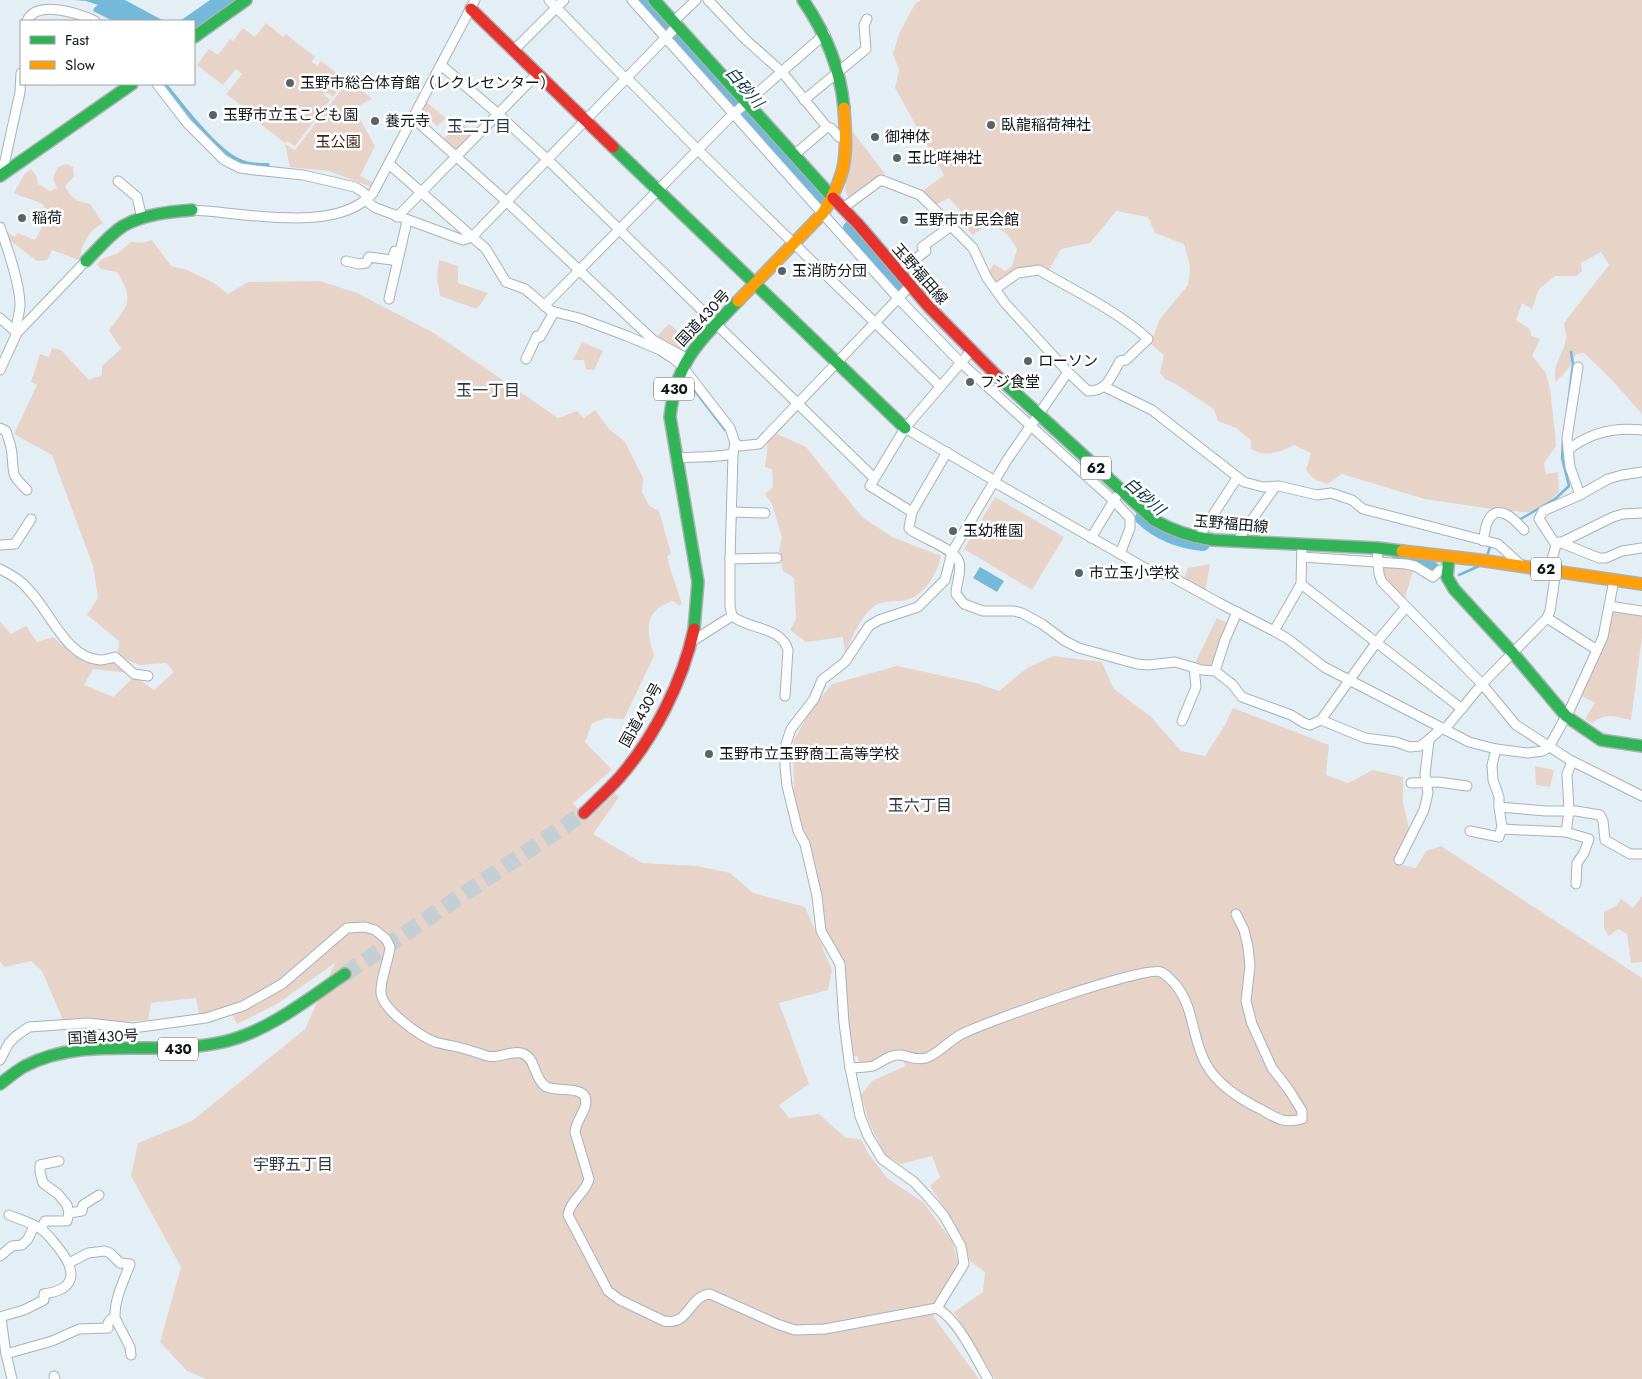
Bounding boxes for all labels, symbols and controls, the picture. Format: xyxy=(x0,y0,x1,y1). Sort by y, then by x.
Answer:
legend xyxy=(20,20,195,85)
text: Fast xyxy=(65,29,89,51)
text: Slow xyxy=(65,54,96,76)
water label: 白砂川 xyxy=(720,62,770,114)
place label: 玉野市総合体育館（レクレセンター） xyxy=(300,72,555,94)
marker: 玉野市総合体育館（レクレセンター） xyxy=(284,77,296,89)
place label: 玉野市立玉こども園 xyxy=(223,104,358,126)
marker: 玉野市立玉こども園 xyxy=(207,109,219,121)
place label: 養元寺 xyxy=(385,110,430,132)
place label: 臥龍稲荷神社 xyxy=(1001,114,1091,136)
marker: 養元寺 xyxy=(369,115,381,127)
district label: 玉二丁目 xyxy=(447,115,511,138)
marker: 臥龍稲荷神社 xyxy=(985,119,997,131)
place label: 御神体 xyxy=(885,126,930,148)
park label: 玉公園 xyxy=(315,131,361,153)
marker: 御神体 xyxy=(869,131,881,143)
place label: 玉比咩神社 xyxy=(907,147,982,169)
marker: 玉比咩神社 xyxy=(891,152,903,164)
place label: 稲荷 xyxy=(32,207,62,229)
place label: 玉野市市民会館 xyxy=(914,209,1019,231)
marker: 稲荷 xyxy=(16,212,28,224)
marker: 玉野市市民会館 xyxy=(898,214,910,226)
street label: 玉野福田線 xyxy=(887,238,953,310)
place label: 玉消防分団 xyxy=(792,260,867,282)
marker: 玉消防分団 xyxy=(776,265,788,277)
street label: 国道430号 xyxy=(671,285,735,351)
place label: ローソン xyxy=(1038,350,1098,372)
marker: ローソン xyxy=(1022,355,1034,367)
place label: フジ食堂 xyxy=(980,371,1040,393)
marker: フジ食堂 xyxy=(964,376,976,388)
road number: 430 xyxy=(654,378,694,400)
district label: 玉一丁目 xyxy=(456,379,520,402)
road number: 62 xyxy=(1081,456,1111,479)
water label: 白砂川 xyxy=(1119,472,1172,522)
street label: 玉野福田線 xyxy=(1193,510,1269,538)
place label: 玉幼稚園 xyxy=(963,520,1023,542)
marker: 玉幼稚園 xyxy=(947,525,959,537)
road number: 62 xyxy=(1531,558,1561,580)
place label: 市立玉小学校 xyxy=(1089,562,1179,584)
marker: 市立玉小学校 xyxy=(1073,567,1085,579)
street label: 国道430号 xyxy=(614,679,668,751)
place label: 玉野市立玉野商工高等学校 xyxy=(719,743,899,765)
marker: 玉野市立玉野商工高等学校 xyxy=(703,748,715,760)
district label: 玉六丁目 xyxy=(888,794,952,817)
street label: 国道430号 xyxy=(67,1024,139,1050)
road number: 430 xyxy=(158,1038,198,1060)
district label: 宇野五丁目 xyxy=(253,1153,333,1176)

